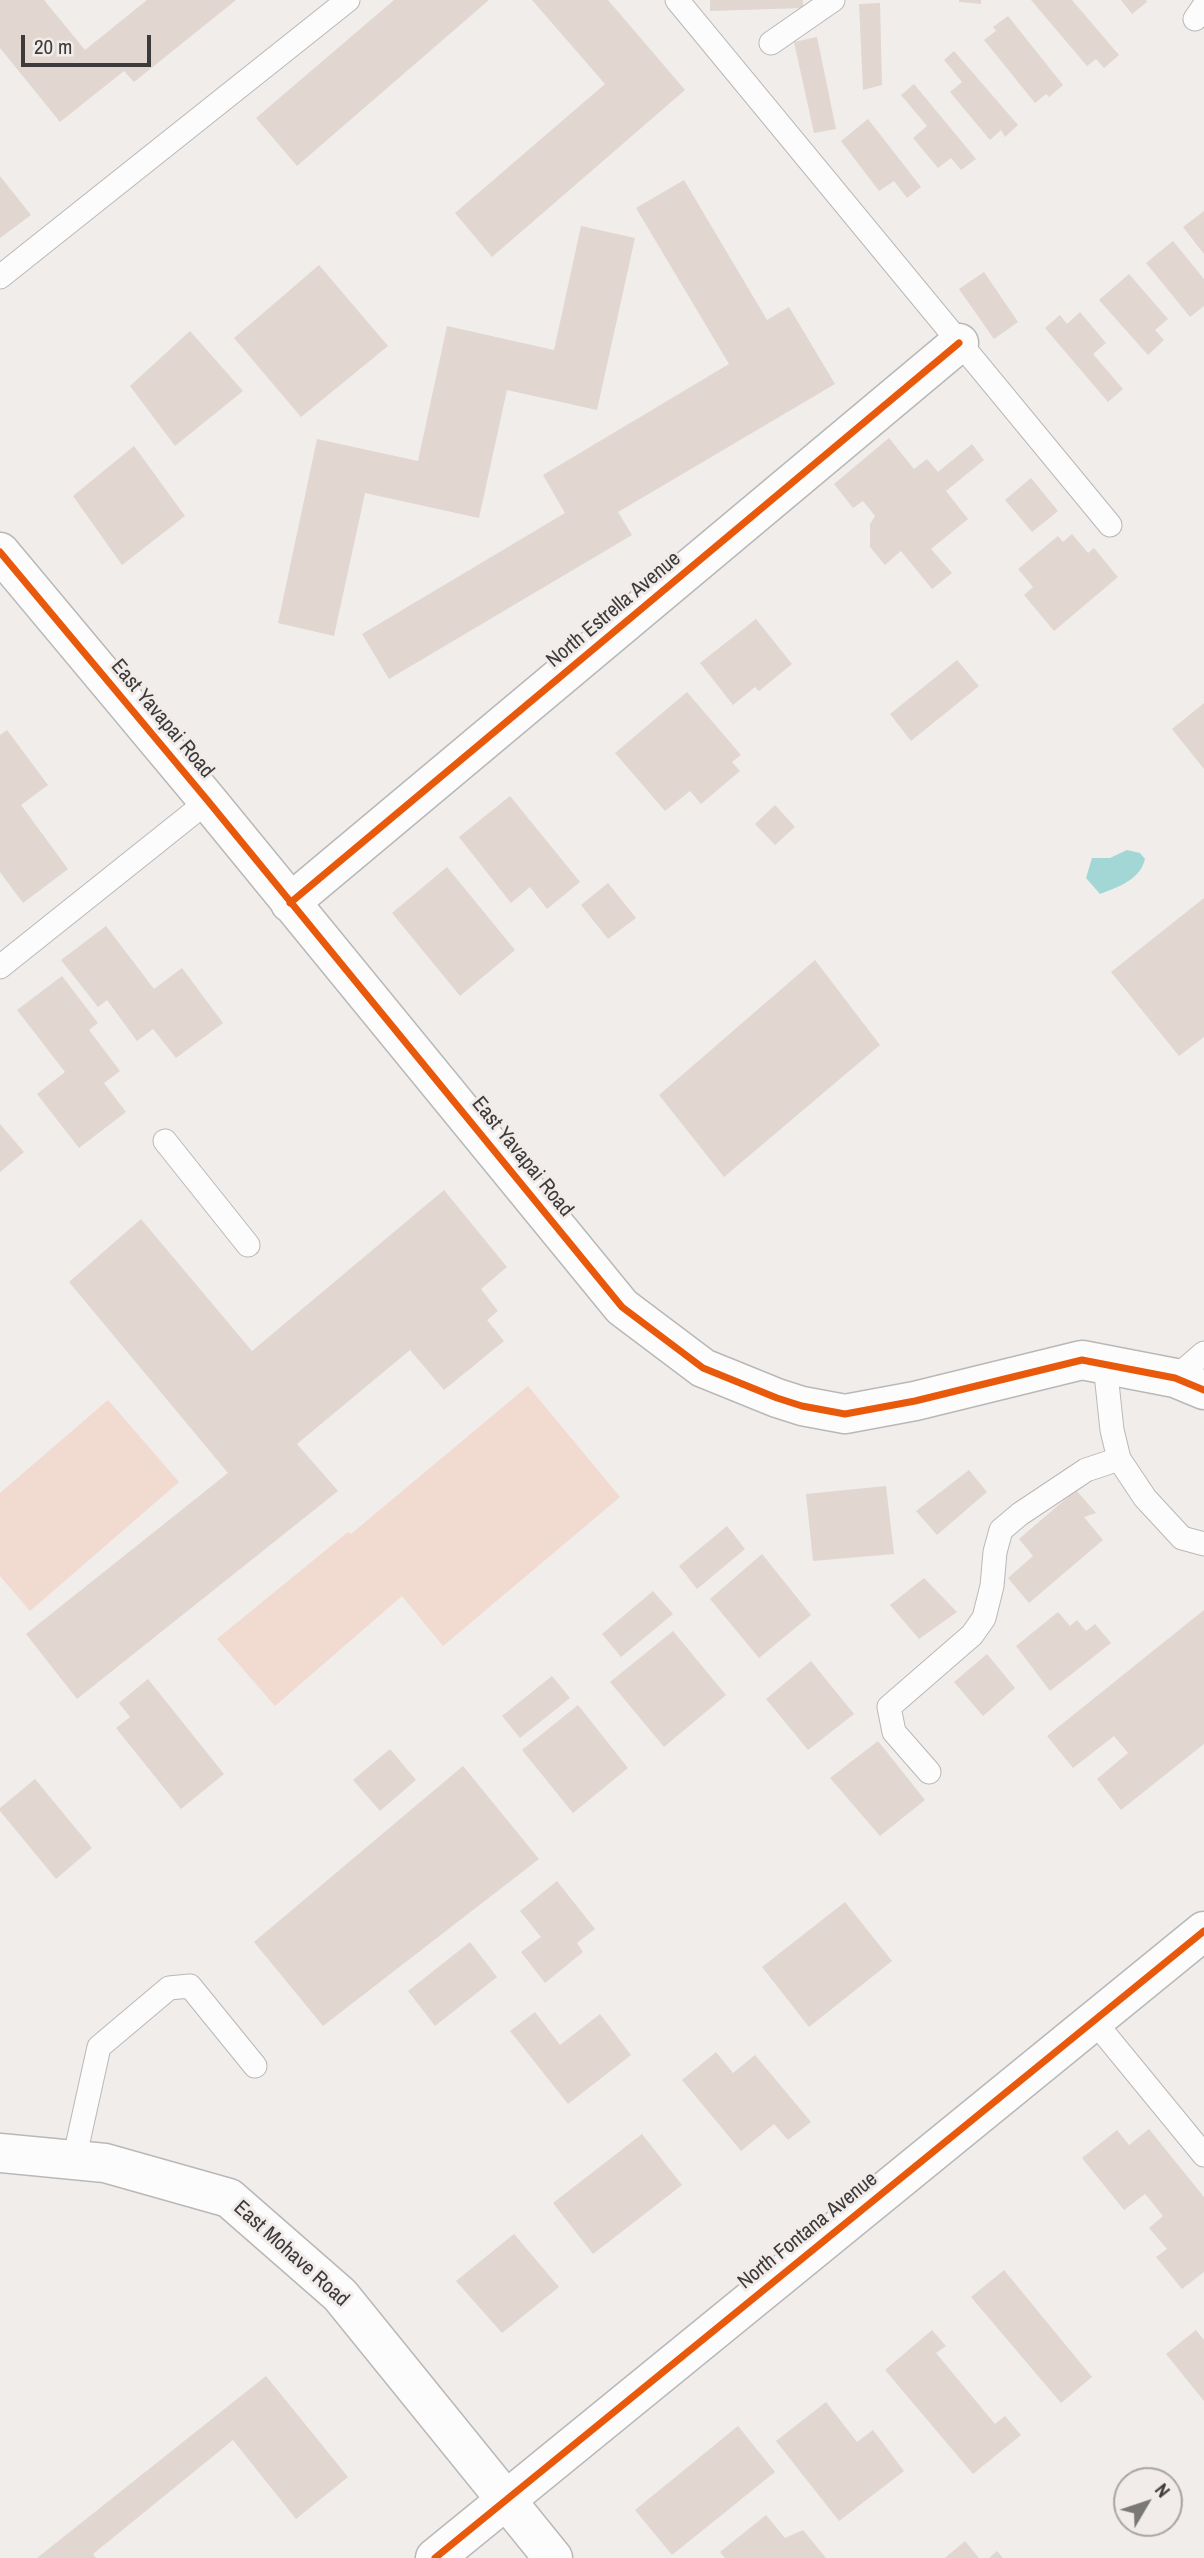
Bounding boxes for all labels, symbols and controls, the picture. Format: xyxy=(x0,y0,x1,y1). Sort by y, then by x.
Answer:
scale bar xyxy=(24,21,154,65)
text: 20 m xyxy=(34,32,72,61)
street label: North Estrella Avenue xyxy=(542,547,686,673)
street label: East Yavapai Road xyxy=(105,655,219,783)
street label: East Yavapai Road xyxy=(466,1092,578,1222)
street label: North Fontana Avenue xyxy=(733,2167,883,2295)
street label: East Mohave Road xyxy=(228,2196,354,2312)
north arrow xyxy=(1113,2467,1183,2537)
text: N xyxy=(1149,2477,1176,2503)

